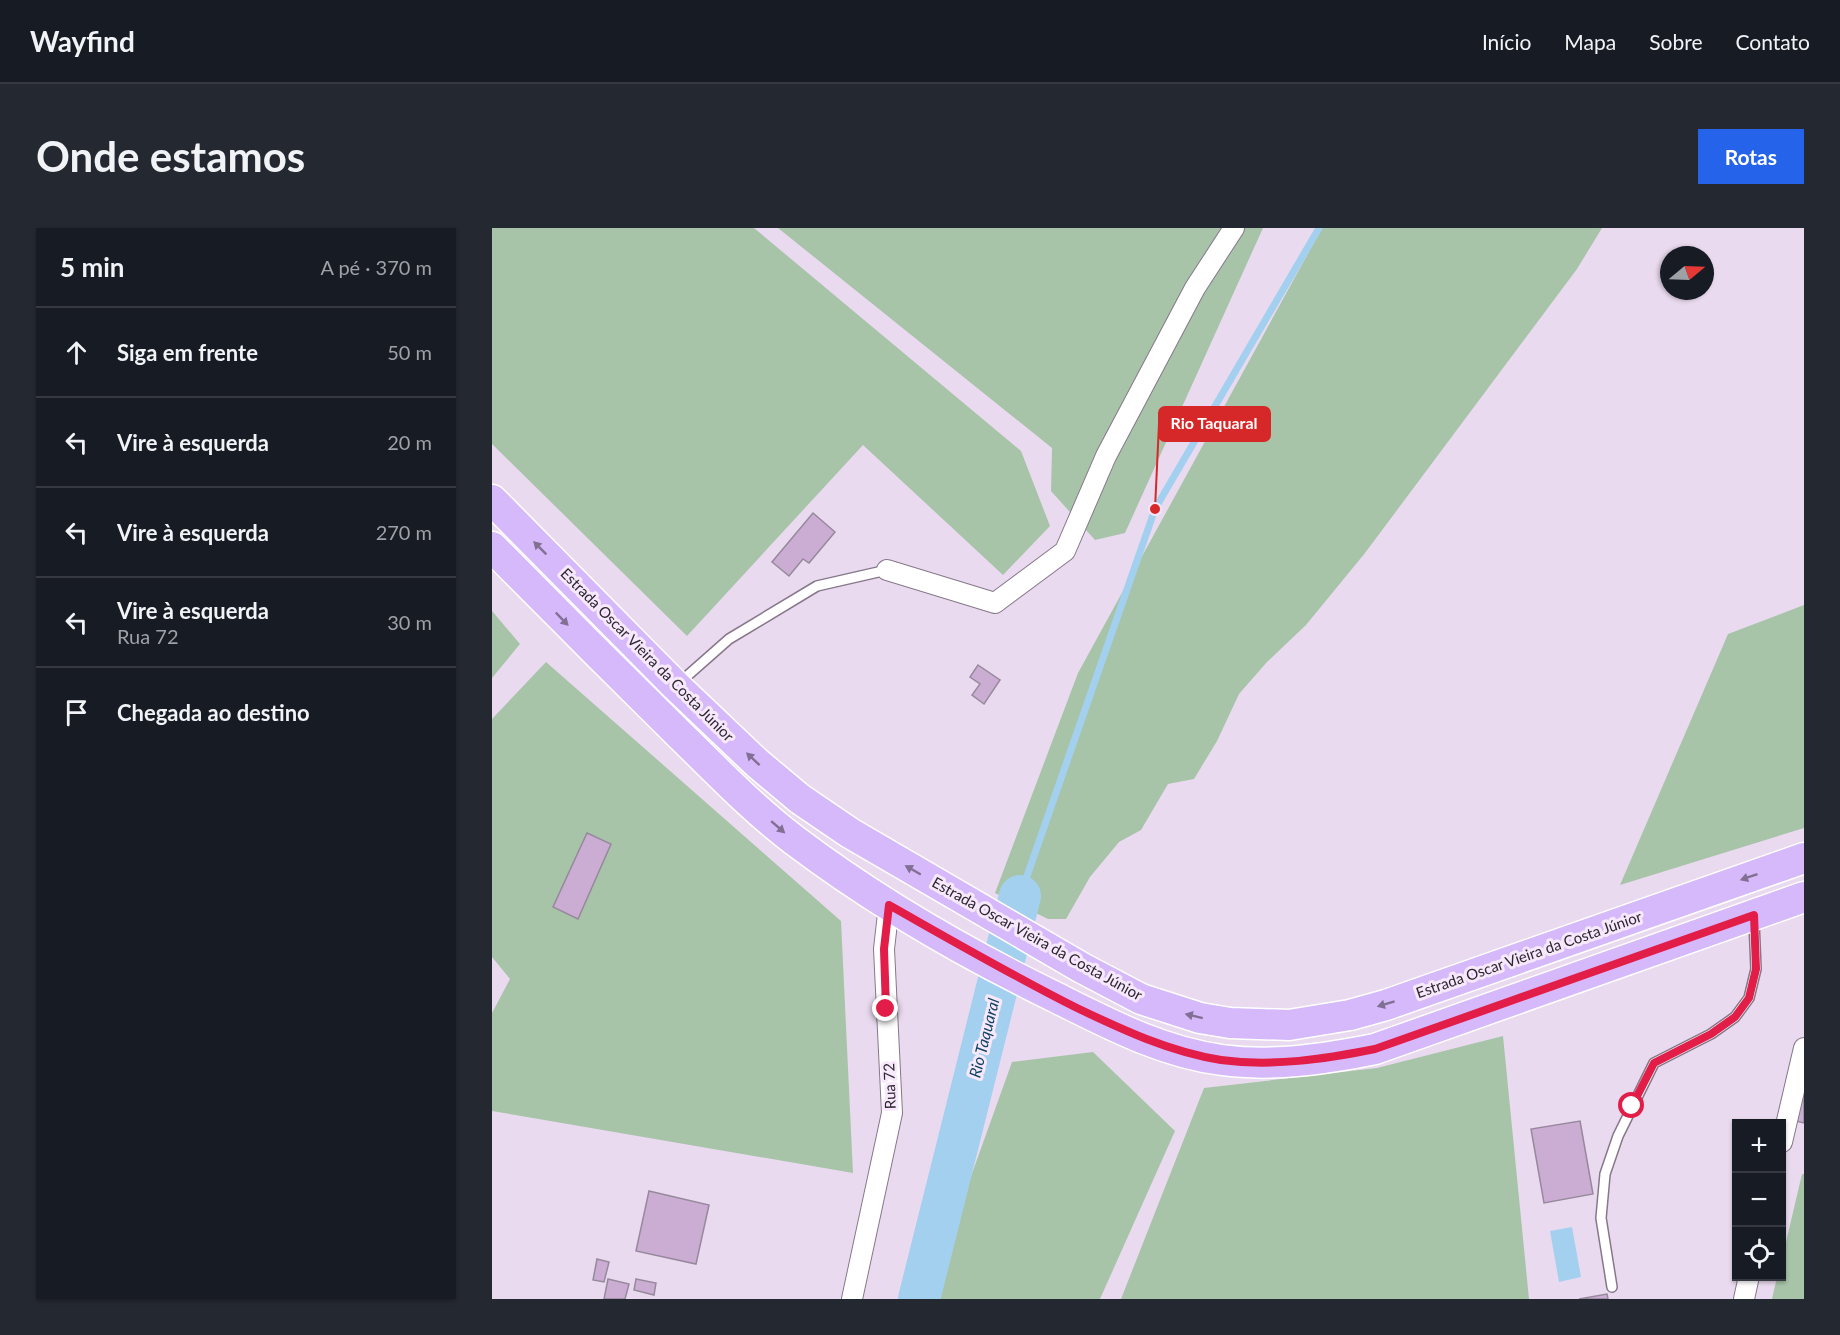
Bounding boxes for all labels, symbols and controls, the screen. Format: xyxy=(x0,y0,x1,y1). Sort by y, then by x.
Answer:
text: Wayfind xyxy=(30,24,135,58)
text: Início xyxy=(1482,29,1531,54)
text: Mapa xyxy=(1564,29,1616,54)
text: Sobre xyxy=(1649,29,1702,54)
text: Contato xyxy=(1735,29,1810,54)
button: Rotas xyxy=(1698,129,1804,184)
text: Onde estamos xyxy=(36,131,305,181)
north arrow xyxy=(1660,246,1714,300)
text: 5 min xyxy=(60,251,124,283)
text: A pé · 370 m xyxy=(320,255,432,279)
icon: ahead xyxy=(60,336,93,369)
text: Siga em frente xyxy=(117,339,258,366)
text: 50 m xyxy=(387,340,432,364)
callout: Rio Taquaral xyxy=(1159,407,1270,441)
text: Rio Taquaral xyxy=(1171,413,1257,432)
icon: left xyxy=(60,426,93,459)
text: Vire à esquerda xyxy=(117,429,269,456)
text: 20 m xyxy=(387,430,432,454)
icon: left xyxy=(60,516,93,549)
text: Vire à esquerda xyxy=(117,519,269,546)
text: 270 m xyxy=(376,520,432,544)
one-way arrow xyxy=(533,541,547,556)
street label: Estrada Oscar Vieira da Costa Júnior xyxy=(557,564,738,745)
text: Vire à esquerda xyxy=(117,597,269,624)
icon: left xyxy=(60,606,93,639)
text: 30 m xyxy=(387,610,432,634)
one-way arrow xyxy=(555,611,569,625)
text: Rua 72 xyxy=(117,624,179,648)
icon: arrive xyxy=(60,696,93,729)
text: Chegada ao destino xyxy=(117,699,310,726)
one-way arrow xyxy=(746,752,761,766)
one-way arrow xyxy=(770,820,785,833)
one-way arrow xyxy=(905,864,921,875)
street label: Estrada Oscar Vieira da Costa Júnior xyxy=(929,873,1146,1004)
one-way arrow xyxy=(1739,873,1757,882)
street label: Estrada Oscar Vieira da Costa Júnior xyxy=(1413,907,1644,1001)
route end xyxy=(872,995,898,1021)
water label: Rio Taquaral xyxy=(964,996,1003,1080)
one-way arrow xyxy=(1377,1000,1395,1010)
one-way arrow xyxy=(1185,1011,1204,1021)
street label: Rua 72 xyxy=(879,1063,899,1109)
route start xyxy=(1618,1092,1644,1118)
map controls xyxy=(1732,1119,1786,1281)
button: + xyxy=(1732,1119,1786,1173)
button: − xyxy=(1732,1173,1786,1227)
button: locate xyxy=(1732,1227,1786,1281)

